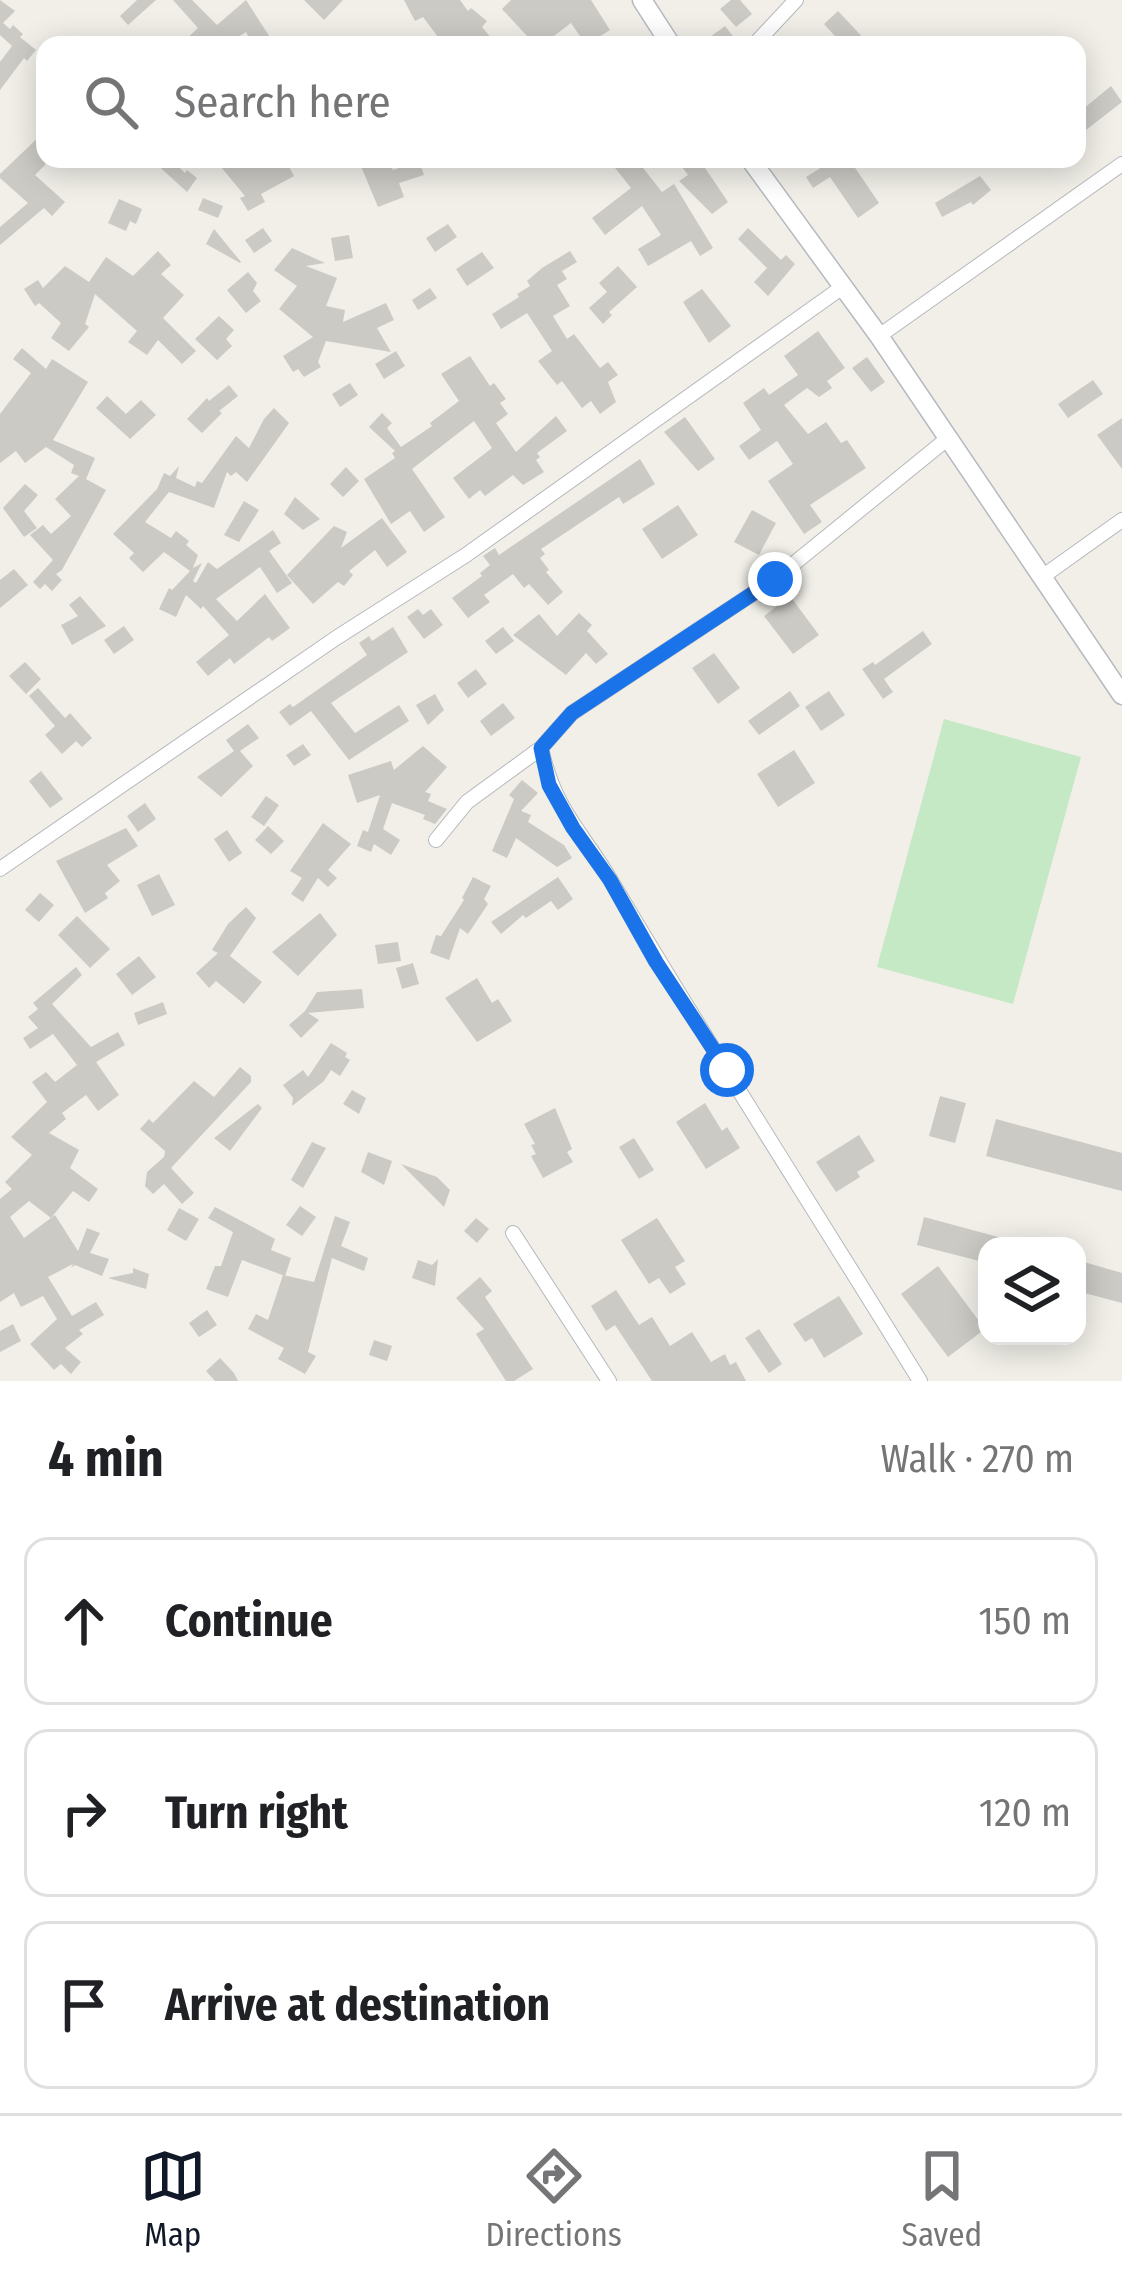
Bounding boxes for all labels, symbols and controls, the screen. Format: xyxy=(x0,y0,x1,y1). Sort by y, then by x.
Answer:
search box xyxy=(36,36,1086,168)
icon: search xyxy=(78,69,144,135)
text: Search here xyxy=(174,75,391,129)
route end xyxy=(748,552,802,606)
route start xyxy=(700,1043,754,1097)
map controls xyxy=(978,1237,1086,1345)
button: layers xyxy=(978,1237,1086,1345)
text: 4 min xyxy=(48,1428,164,1490)
text: Walk · 270 m xyxy=(880,1436,1074,1482)
icon: ahead xyxy=(51,1588,117,1654)
text: Continue xyxy=(165,1594,333,1648)
text: 150 m xyxy=(978,1598,1071,1644)
icon: right xyxy=(51,1780,117,1846)
text: Turn right xyxy=(165,1786,348,1840)
text: 120 m xyxy=(979,1790,1071,1836)
icon: arrive xyxy=(51,1972,117,2038)
text: Arrive at destination xyxy=(165,1978,550,2032)
tab: Map xyxy=(140,2143,206,2255)
tab: Directions xyxy=(485,2143,622,2255)
tab: Saved xyxy=(902,2143,982,2255)

